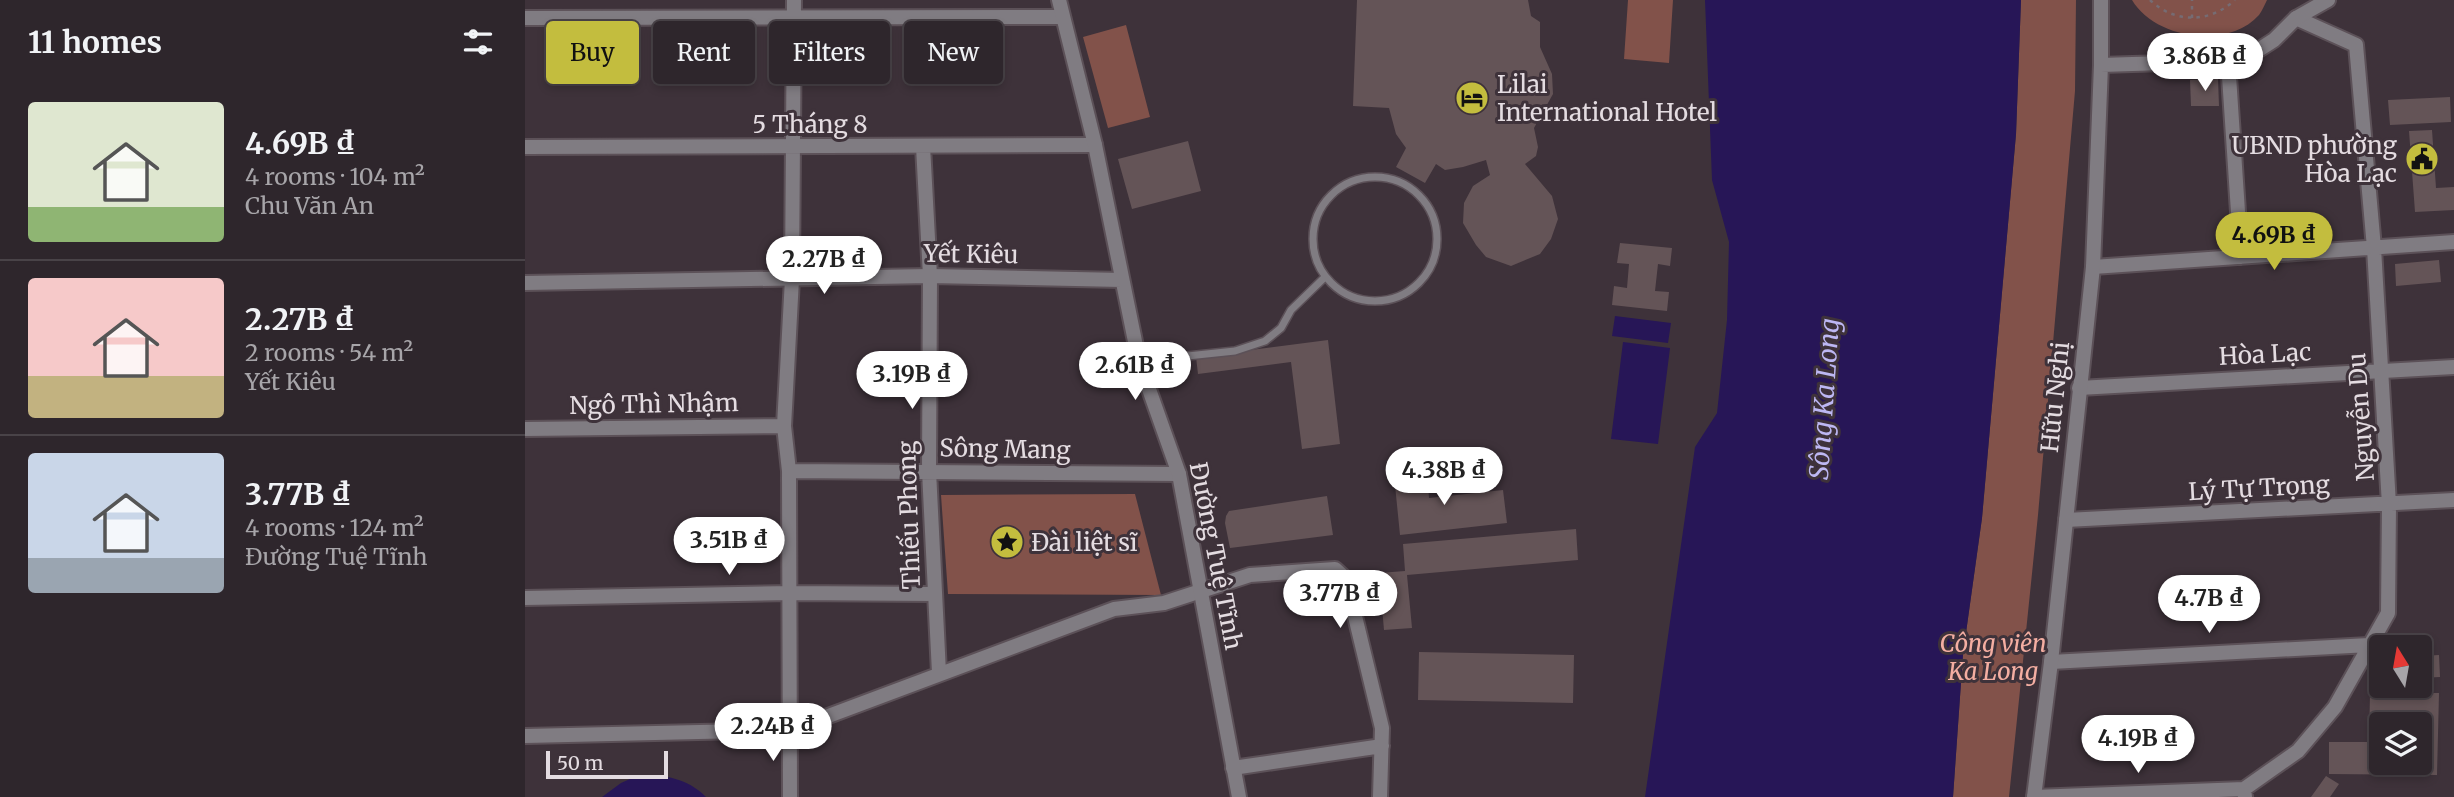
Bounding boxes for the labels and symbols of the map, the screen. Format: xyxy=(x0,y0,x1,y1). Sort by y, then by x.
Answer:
pin: 3.86B ₫ xyxy=(2140,34,2270,93)
place label: Lilai International Hotel xyxy=(1497,69,1717,128)
hotel icon: Lilai International Hotel xyxy=(1453,79,1491,117)
street label: 5 Tháng 8 xyxy=(752,109,868,140)
place label: UBND phường Hòa Lạc xyxy=(2232,130,2397,189)
public building icon: UBND phường Hòa Lạc xyxy=(2403,140,2441,178)
pin: 4.69B ₫ xyxy=(2209,212,2339,272)
pin: 2.27B ₫ xyxy=(759,236,889,296)
street label: Yết Kiêu xyxy=(922,238,1019,270)
water label: Sông Ka Long xyxy=(1802,317,1846,481)
street label: Hòa Lạc xyxy=(2218,336,2312,372)
street label: Hữu Nghị xyxy=(2034,340,2076,454)
pin: 2.61B ₫ xyxy=(1070,342,1200,402)
pin: 3.19B ₫ xyxy=(847,352,977,411)
street label: Nguyễn Du xyxy=(2341,352,2381,482)
street label: Ngô Thì Nhậm xyxy=(569,387,739,421)
street label: Sông Mang xyxy=(939,432,1071,466)
street label: Thiếu Phong xyxy=(891,440,927,590)
pin: 4.38B ₫ xyxy=(1379,448,1509,507)
street label: Đường Tuệ Tĩnh xyxy=(1183,460,1249,653)
street label: Lý Tự Trọng xyxy=(2187,469,2331,507)
pin: 3.51B ₫ xyxy=(664,518,794,577)
place icon: Đài liệt sĩ xyxy=(988,523,1026,561)
place label: Đài liệt sĩ xyxy=(1031,527,1138,558)
pin: 3.77B ₫ xyxy=(1275,570,1405,630)
pin: 4.7B ₫ xyxy=(2152,576,2266,635)
park label: Công viên Ka Long xyxy=(1939,628,2047,687)
north arrow xyxy=(2369,635,2433,698)
pin: 2.24B ₫ xyxy=(708,704,838,763)
pin: 4.19B ₫ xyxy=(2073,716,2203,775)
scale bar xyxy=(546,748,669,780)

